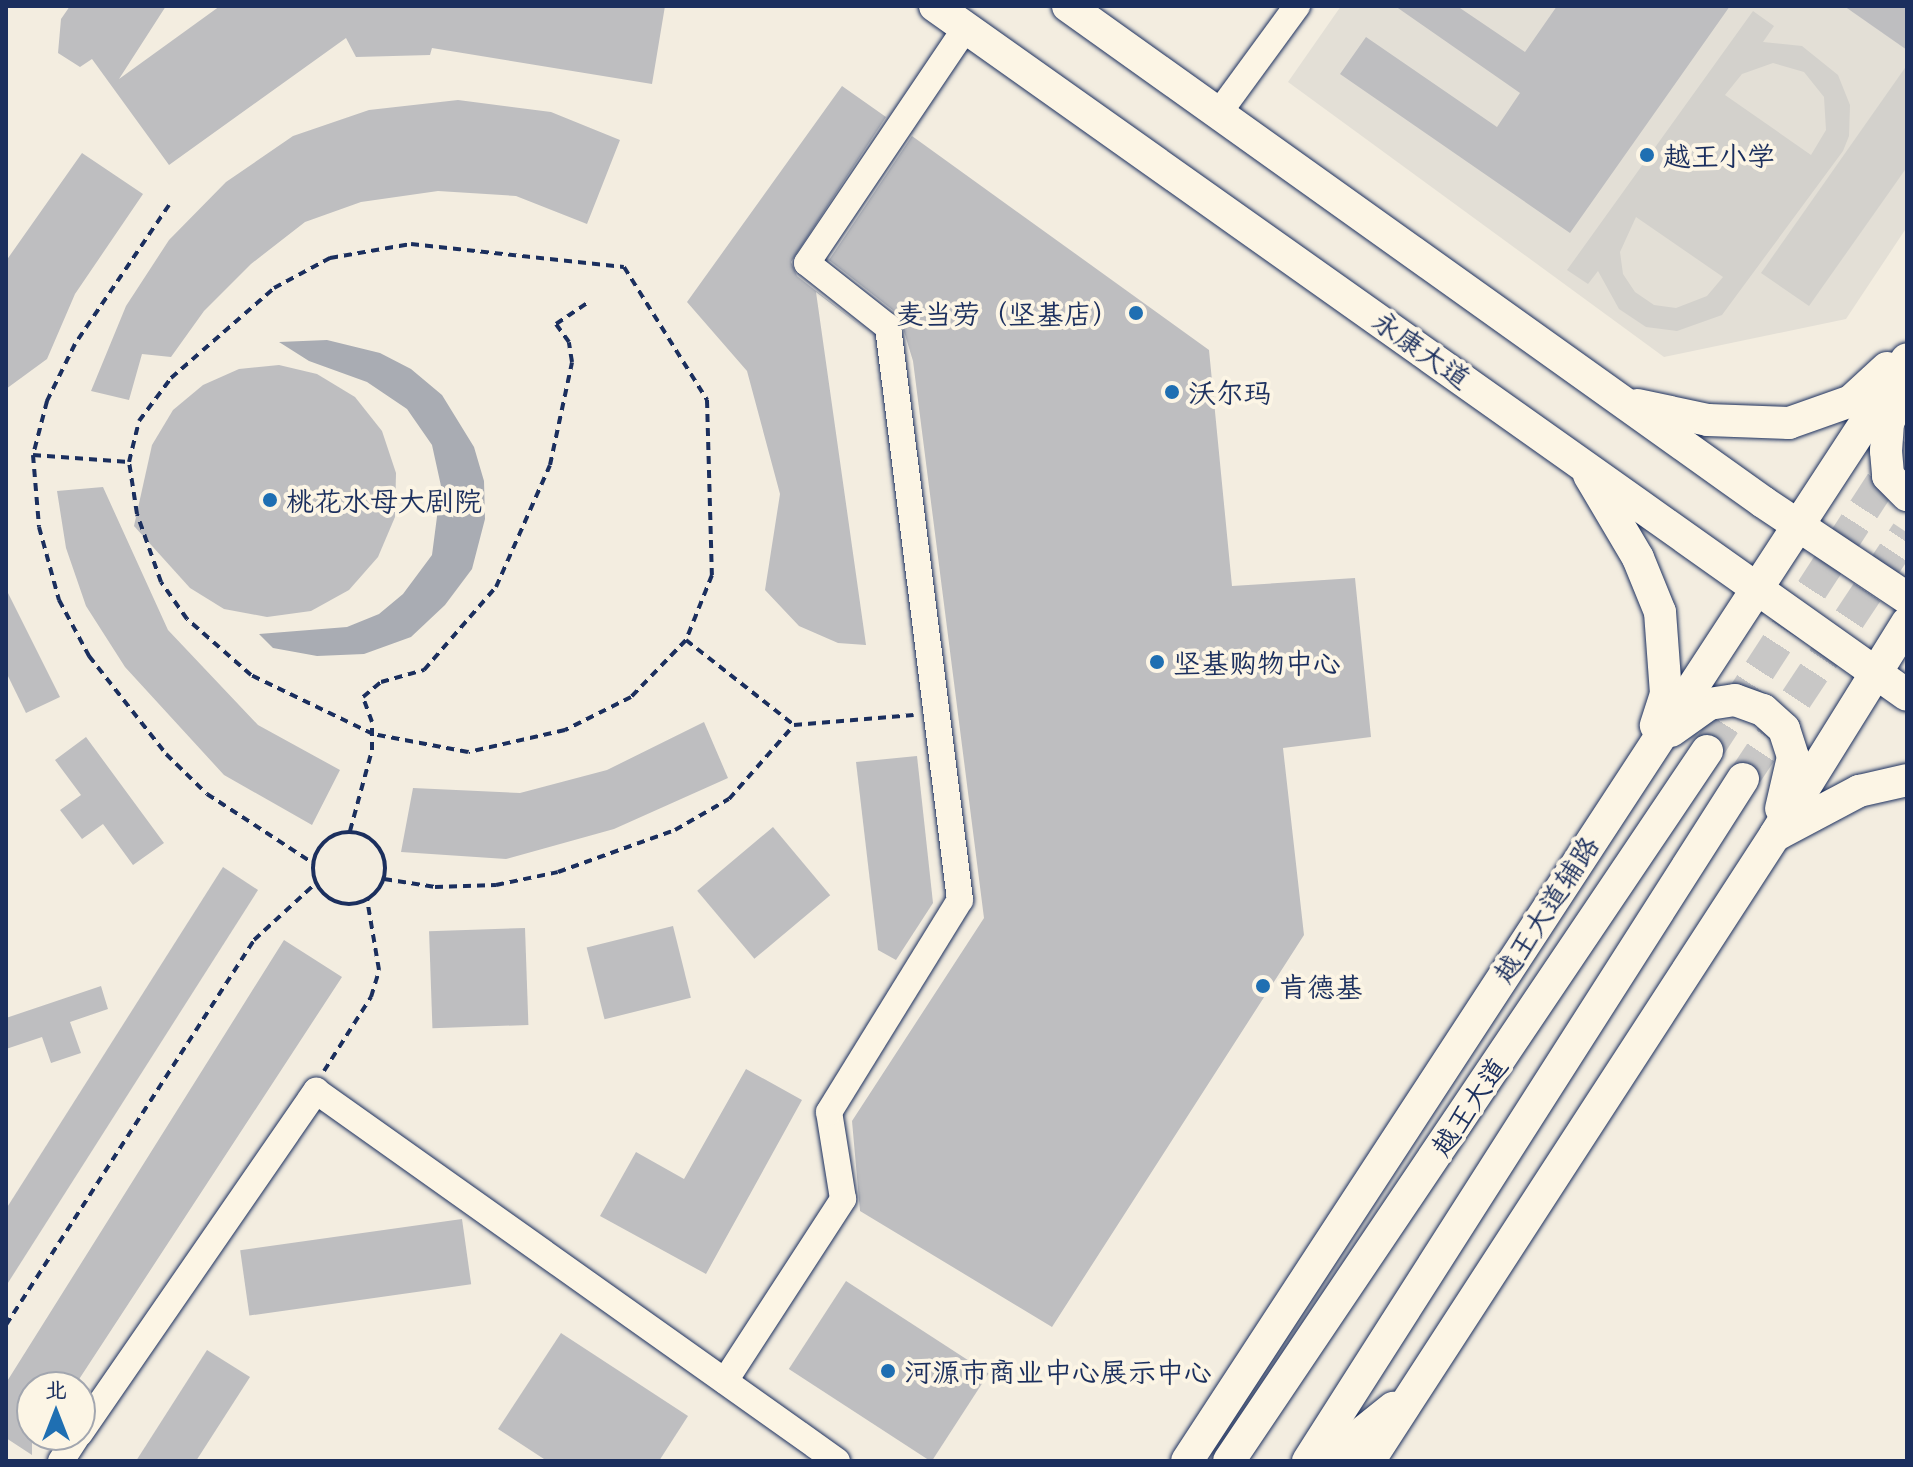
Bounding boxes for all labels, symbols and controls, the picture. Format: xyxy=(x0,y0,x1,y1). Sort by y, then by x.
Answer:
place label: 越王小学 xyxy=(1663,138,1775,172)
marker: 越王小学 xyxy=(1638,146,1656,164)
place label: 麦当劳（坚基店） xyxy=(896,296,1120,330)
street label: 永康大道 xyxy=(1366,303,1478,395)
marker: 麦当劳（坚基店） xyxy=(1127,304,1145,322)
place label: 沃尔玛 xyxy=(1188,375,1272,409)
marker: 沃尔玛 xyxy=(1163,383,1181,401)
place label: 桃花水母大剧院 xyxy=(286,483,482,517)
marker: 桃花水母大剧院 xyxy=(261,491,279,509)
place label: 坚基购物中心 xyxy=(1173,645,1341,679)
marker: 坚基购物中心 xyxy=(1148,653,1166,671)
street label: 越王大道辅路 xyxy=(1485,829,1605,989)
place label: 肯德基 xyxy=(1279,969,1363,1003)
marker: 肯德基 xyxy=(1254,977,1272,995)
street label: 越王大道 xyxy=(1423,1050,1513,1162)
place label: 河源市商业中心展示中心 xyxy=(904,1354,1212,1388)
marker: 河源市商业中心展示中心 xyxy=(879,1362,897,1380)
north arrow xyxy=(16,1371,96,1451)
text: 北 xyxy=(45,1374,67,1403)

